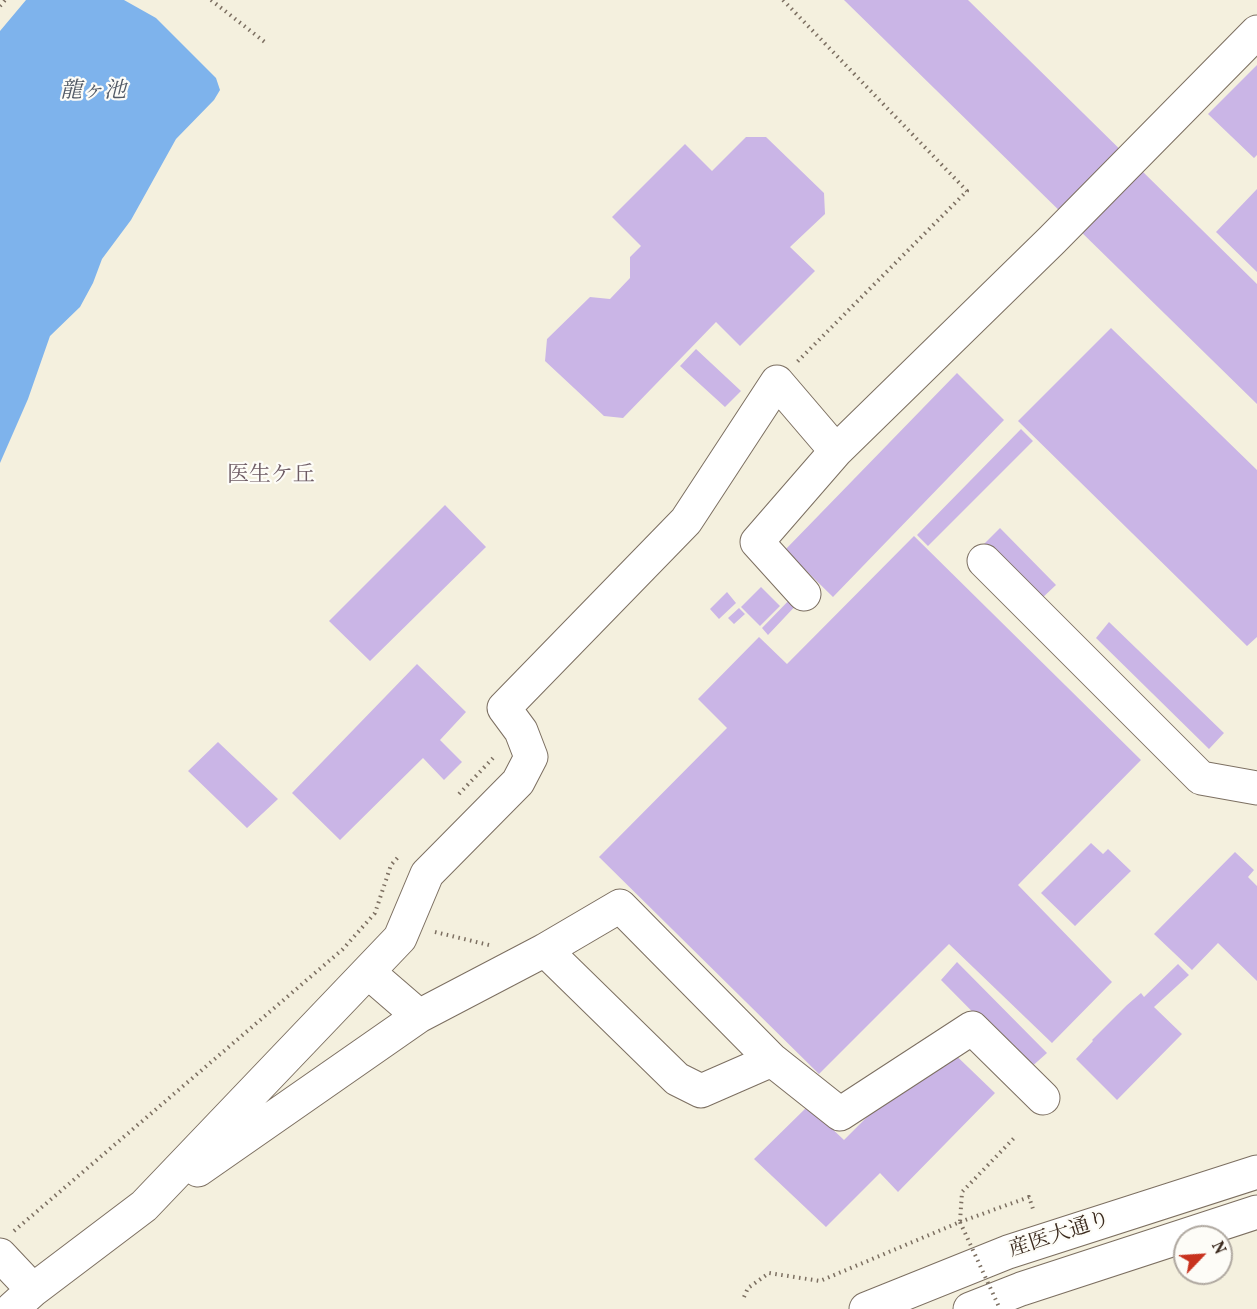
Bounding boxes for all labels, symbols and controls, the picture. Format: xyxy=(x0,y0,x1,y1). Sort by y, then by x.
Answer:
water label: 龍ヶ池 xyxy=(60,80,126,106)
district label: 医生ケ丘 xyxy=(227,464,315,490)
street label: 産医大通り xyxy=(1006,1208,1114,1264)
north arrow xyxy=(1173,1225,1233,1285)
text: N xyxy=(1205,1238,1230,1258)

